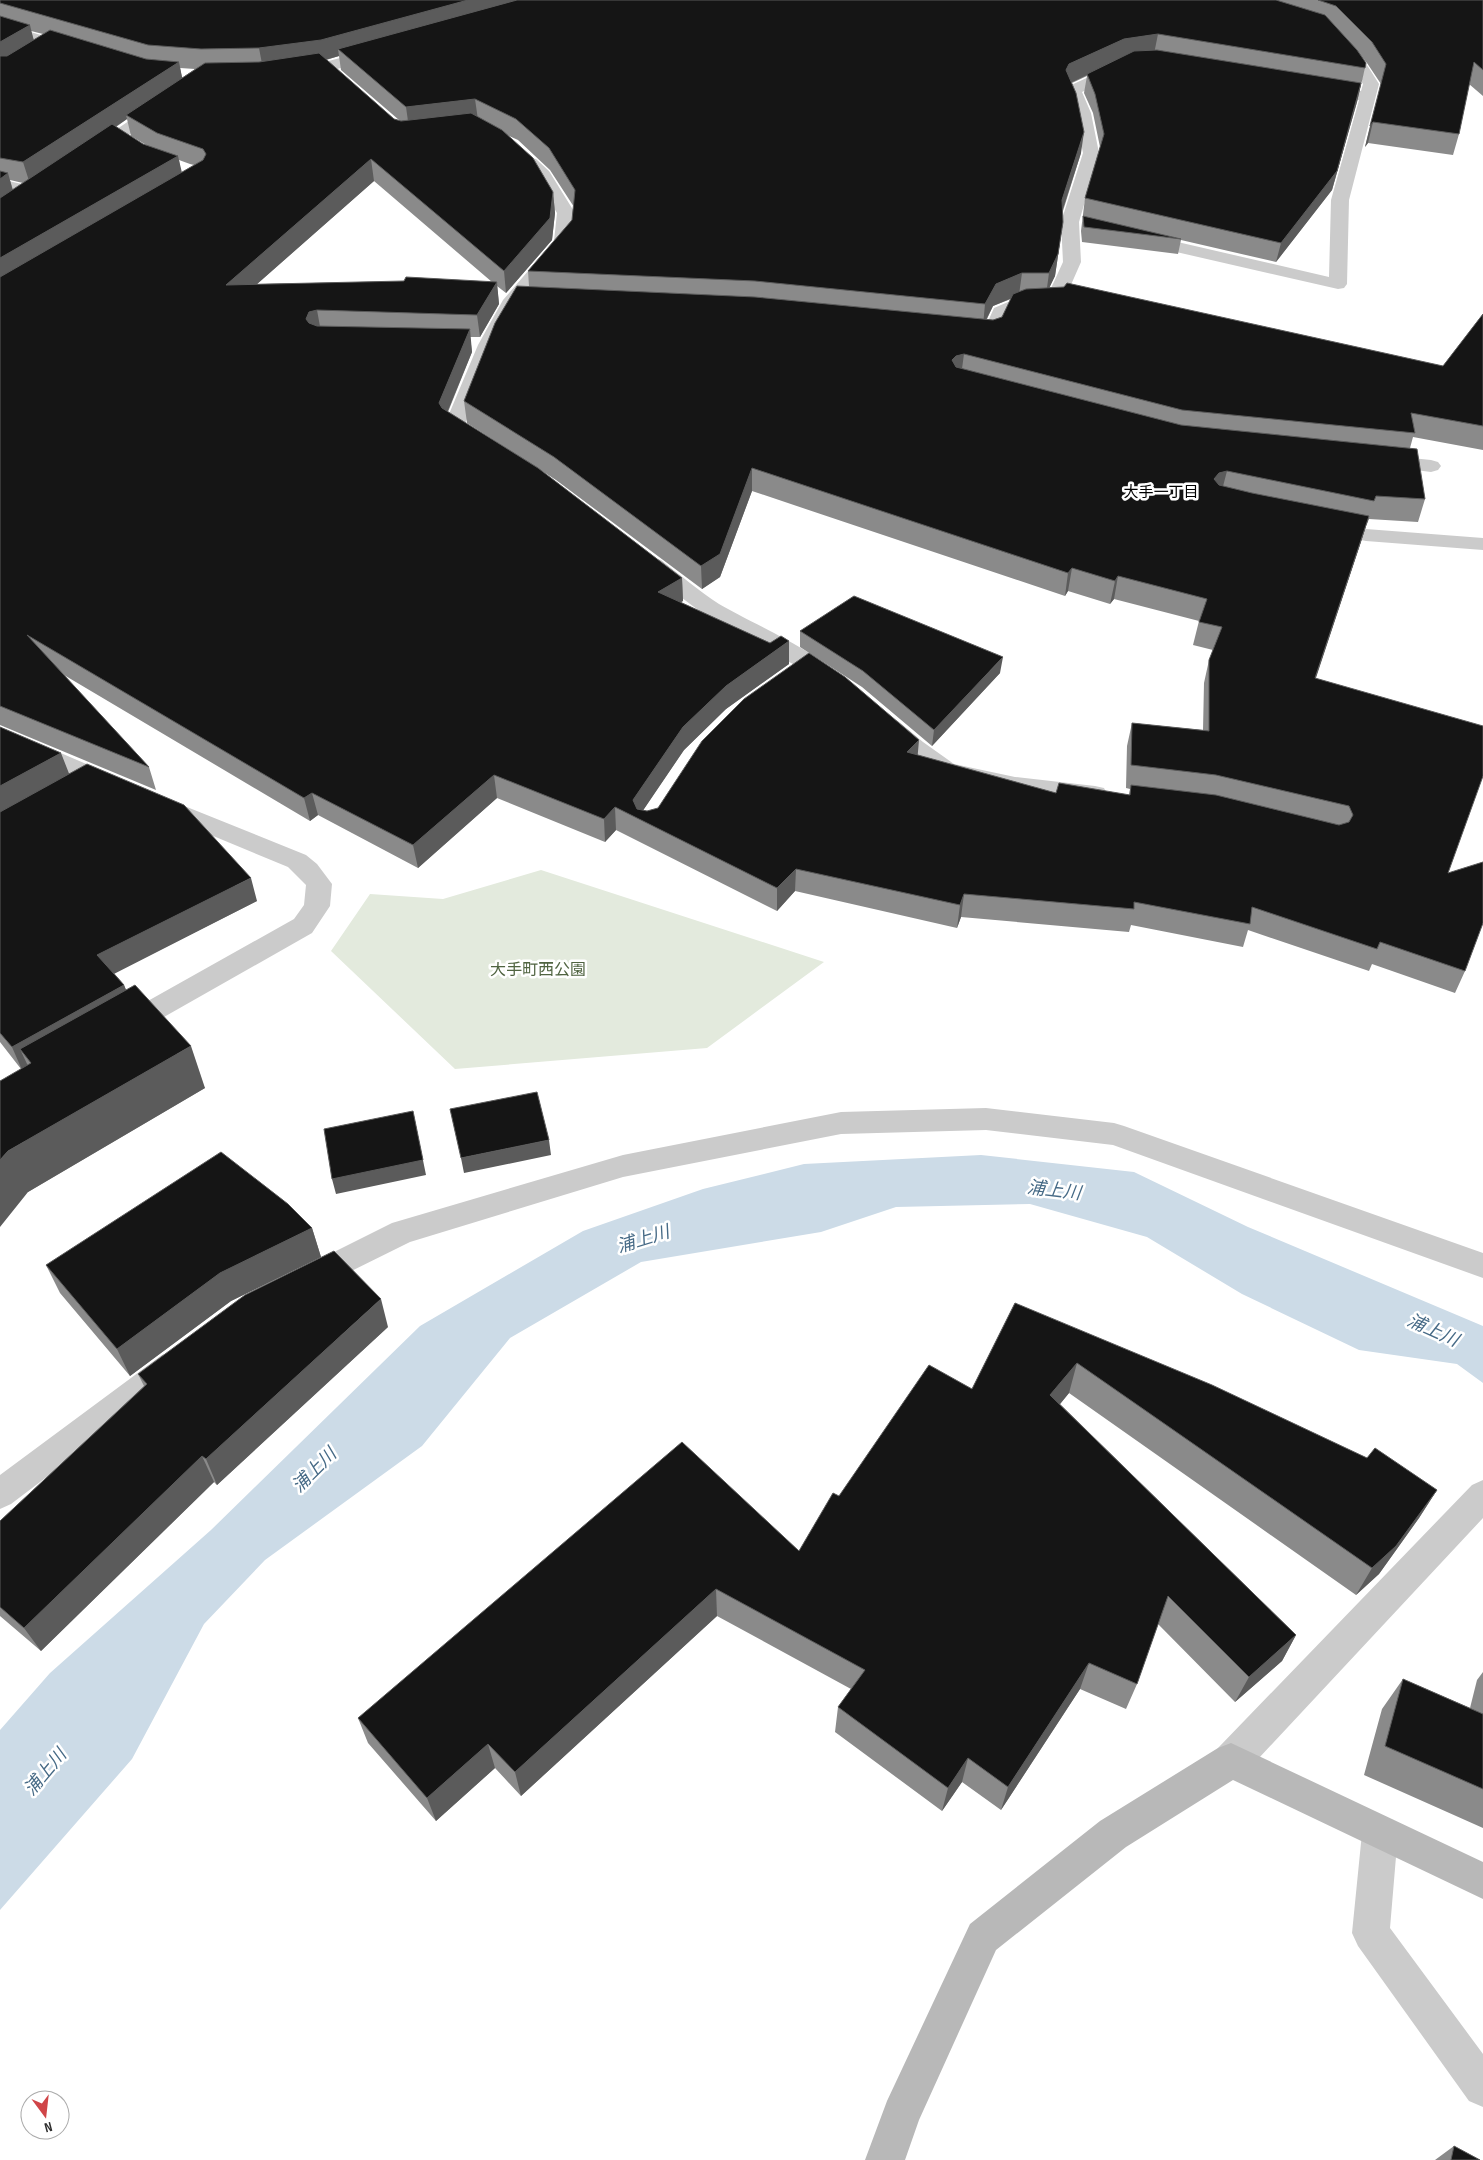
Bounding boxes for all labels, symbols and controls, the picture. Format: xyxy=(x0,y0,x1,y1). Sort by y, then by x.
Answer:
district label: 大手一丁目 xyxy=(1123,483,1199,502)
park label: 大手町西公園 xyxy=(490,961,586,980)
water label: 浦上川 xyxy=(1026,1177,1084,1204)
water label: 浦上川 xyxy=(614,1221,674,1257)
water label: 浦上川 xyxy=(1404,1310,1464,1352)
water label: 浦上川 xyxy=(288,1442,342,1497)
water label: 浦上川 xyxy=(20,1743,72,1800)
north arrow xyxy=(20,2090,70,2140)
text: N xyxy=(42,2118,54,2136)

